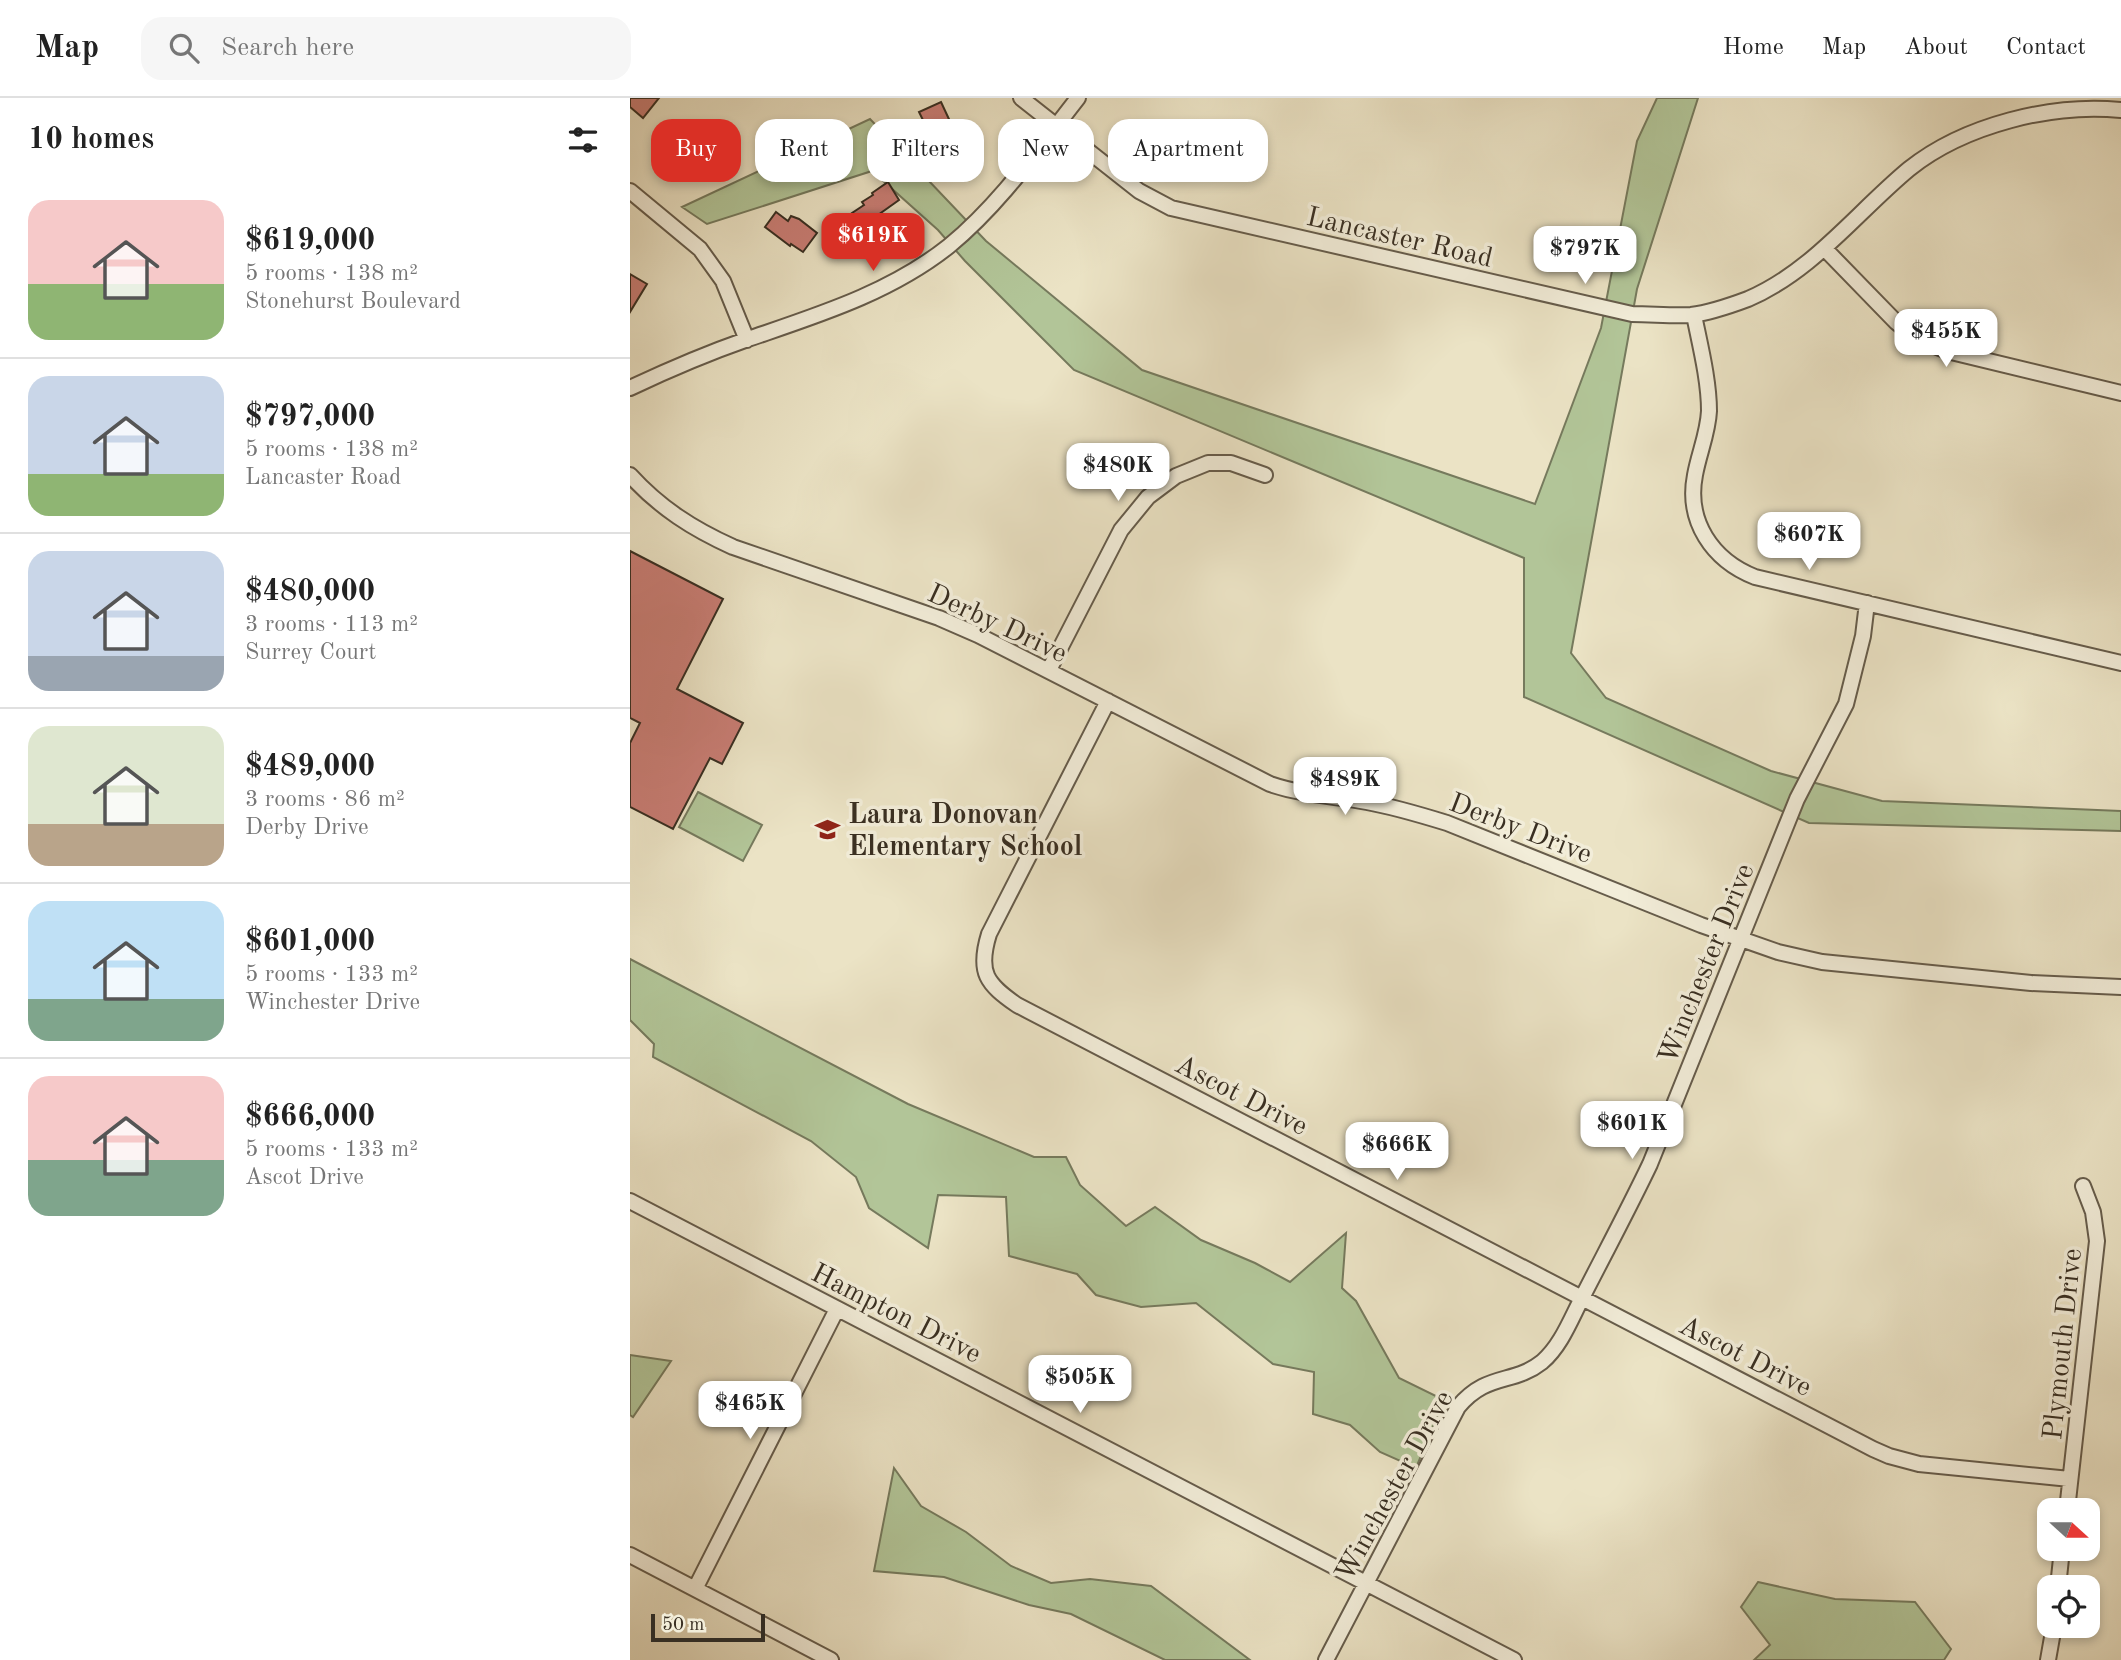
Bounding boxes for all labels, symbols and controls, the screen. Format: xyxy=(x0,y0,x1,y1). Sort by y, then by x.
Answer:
search box xyxy=(141,17,631,80)
icon: search xyxy=(165,29,203,67)
text: Map xyxy=(35,32,99,65)
text: Search here xyxy=(221,35,354,61)
text: Home xyxy=(1723,36,1784,60)
text: Map xyxy=(1822,36,1866,60)
text: About xyxy=(1904,36,1968,60)
text: Contact xyxy=(2006,36,2086,60)
chip: Buy xyxy=(651,119,741,182)
chip: Rent xyxy=(755,119,853,182)
chip: Filters xyxy=(867,119,984,182)
chip: New xyxy=(998,119,1094,182)
chip: Apartment xyxy=(1108,119,1268,182)
icon: filters xyxy=(564,121,602,159)
text: 10 homes xyxy=(28,125,154,155)
street label: Lancaster Road xyxy=(1303,204,1495,274)
pin: $619K xyxy=(824,214,922,273)
text: $619K xyxy=(837,224,909,247)
text: $619,000 xyxy=(245,226,375,256)
pin: $797K xyxy=(1536,226,1634,286)
icon: home xyxy=(84,228,168,312)
text: $797K xyxy=(1549,237,1621,260)
text: 5 rooms · 138 m² xyxy=(245,262,418,285)
text: Stonehurst Boulevard xyxy=(245,290,461,313)
pin: $455K xyxy=(1897,310,1995,369)
text: $455K xyxy=(1910,320,1982,343)
text: $797,000 xyxy=(245,402,375,432)
icon: home xyxy=(84,404,168,488)
text: 5 rooms · 138 m² xyxy=(245,438,418,461)
pin: $480K xyxy=(1069,444,1167,503)
text: $480K xyxy=(1082,454,1154,477)
text: Lancaster Road xyxy=(245,466,401,489)
pin: $607K xyxy=(1760,512,1858,572)
text: $607K xyxy=(1773,523,1845,546)
text: $480,000 xyxy=(245,577,375,607)
icon: home xyxy=(84,579,168,663)
street label: Derby Drive xyxy=(923,580,1071,669)
text: 3 rooms · 113 m² xyxy=(245,613,418,636)
text: Surrey Court xyxy=(245,641,376,664)
text: $489,000 xyxy=(245,752,375,782)
icon: home xyxy=(84,754,168,838)
pin: $489K xyxy=(1296,758,1394,817)
text: $489K xyxy=(1309,768,1381,791)
text: 3 rooms · 86 m² xyxy=(245,788,405,811)
street label: Derby Drive xyxy=(1445,790,1595,870)
place label: Laura Donovan Elementary School xyxy=(848,802,1083,862)
school or university icon: Laura Donovan Elementary School xyxy=(814,815,842,843)
text: Derby Drive xyxy=(245,816,369,839)
street label: Winchester Drive xyxy=(1655,860,1761,1068)
text: $601,000 xyxy=(245,927,375,957)
icon: home xyxy=(84,929,168,1013)
text: 5 rooms · 133 m² xyxy=(245,963,418,986)
text: Winchester Drive xyxy=(245,991,420,1014)
street label: Ascot Drive xyxy=(1170,1051,1311,1142)
text: $666,000 xyxy=(245,1102,375,1132)
pin: $601K xyxy=(1583,1102,1681,1161)
icon: home xyxy=(84,1104,168,1188)
text: $601K xyxy=(1596,1112,1668,1135)
pin: $666K xyxy=(1348,1122,1446,1182)
text: $666K xyxy=(1361,1133,1433,1156)
text: 5 rooms · 133 m² xyxy=(245,1138,418,1161)
text: Ascot Drive xyxy=(245,1166,364,1189)
street label: Plymouth Drive xyxy=(2040,1247,2088,1442)
street label: Hampton Drive xyxy=(806,1260,985,1369)
street label: Ascot Drive xyxy=(1674,1312,1815,1403)
pin: $505K xyxy=(1031,1356,1129,1415)
text: $505K xyxy=(1044,1366,1116,1389)
pin: $465K xyxy=(701,1382,799,1441)
street label: Winchester Drive xyxy=(1332,1386,1460,1586)
text: $465K xyxy=(714,1392,786,1415)
north arrow xyxy=(2037,1498,2100,1561)
map controls xyxy=(2037,1498,2100,1638)
button: locate xyxy=(2037,1575,2100,1638)
scale bar xyxy=(651,1611,765,1643)
text: 50 m xyxy=(662,1616,704,1635)

